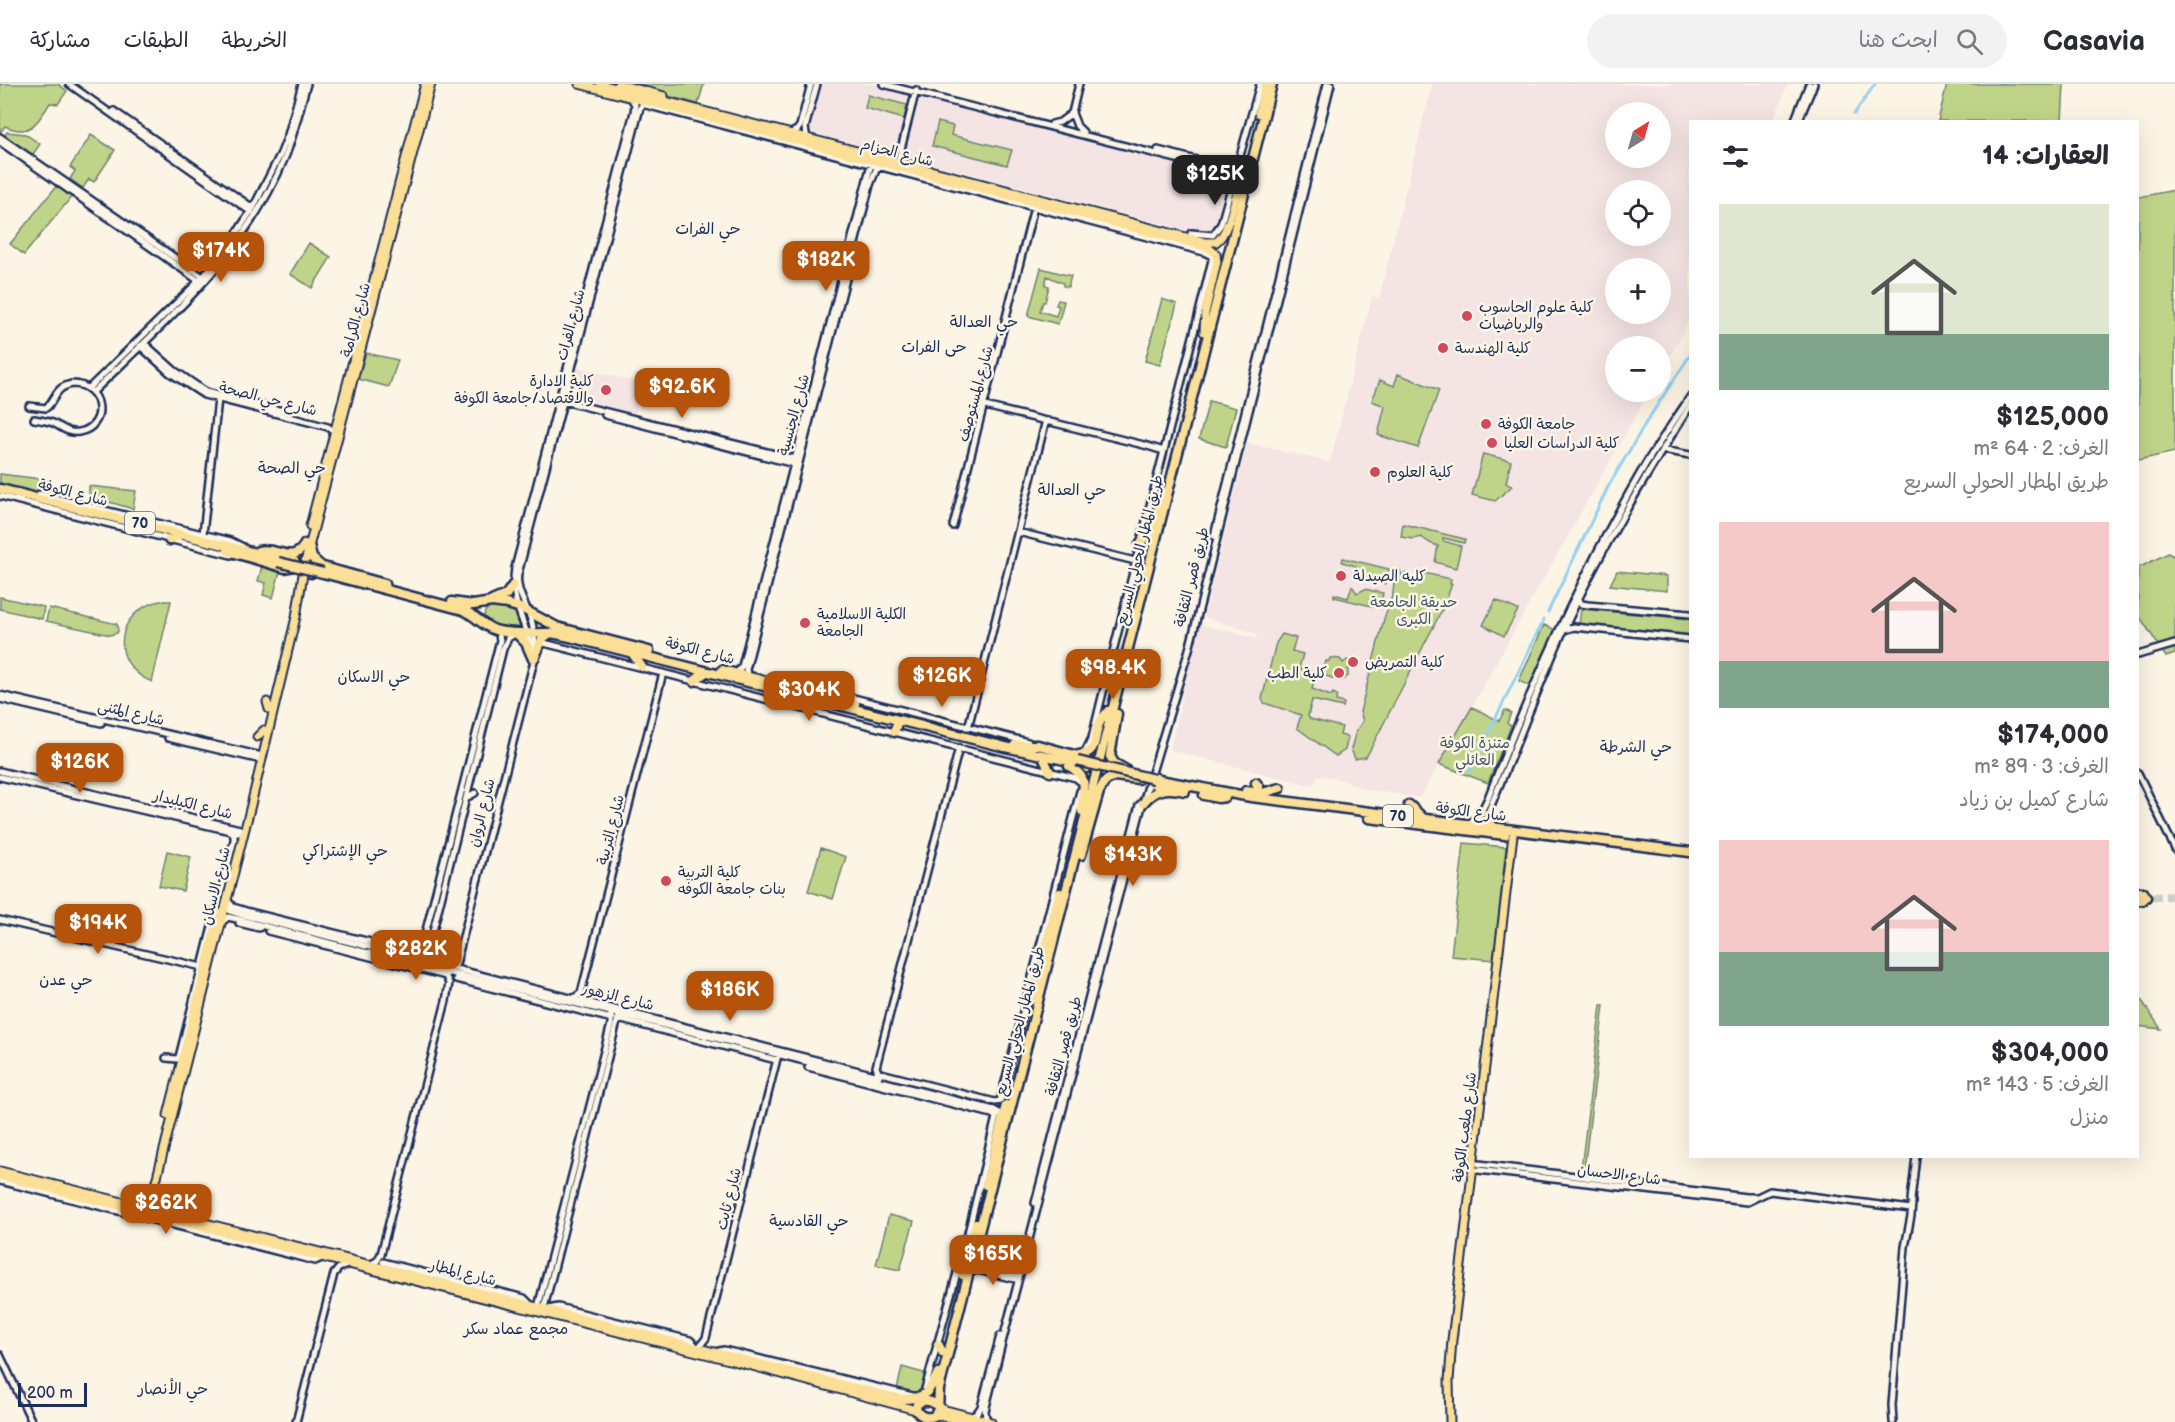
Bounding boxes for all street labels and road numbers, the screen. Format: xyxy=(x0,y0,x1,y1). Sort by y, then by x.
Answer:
street label: شارع الحزام xyxy=(858,135,935,173)
street label: شارع الكرامة xyxy=(337,281,375,359)
street label: شارع الفرات xyxy=(552,287,590,363)
street label: شارع المستوصف xyxy=(954,344,998,444)
street label: شارع الجنسية xyxy=(774,372,814,458)
street label: شارع حي الصحة xyxy=(216,378,319,423)
street label: طريق المطار الحولي السريع xyxy=(1112,473,1171,628)
street label: شارع الكوفة xyxy=(36,475,110,511)
road number: 70 xyxy=(125,512,155,534)
street label: طريق قصر الثقافة xyxy=(1170,525,1214,629)
street label: شارع الكوفة xyxy=(663,633,737,669)
street label: شارع المثنى xyxy=(96,696,166,730)
street label: شارع الروان xyxy=(464,777,500,849)
street label: شارع الكيليدار xyxy=(151,786,234,824)
street label: شارع التربية xyxy=(593,793,629,867)
street label: شارع الكوفة xyxy=(1435,798,1507,826)
road number: 70 xyxy=(1383,805,1413,827)
street label: شارع الاسكان xyxy=(197,845,235,927)
street label: طريق المطار الحولي السريع xyxy=(991,944,1052,1099)
street label: شارع الزهور xyxy=(579,979,656,1015)
street label: طريق قصر الثقافة xyxy=(1042,994,1086,1098)
street label: شارع ملعب الكوفة xyxy=(1449,1071,1481,1183)
street label: شارع الاحسان xyxy=(1576,1160,1662,1190)
street label: شارع ثابت xyxy=(712,1166,746,1232)
street label: شارع المطار xyxy=(427,1255,498,1290)

